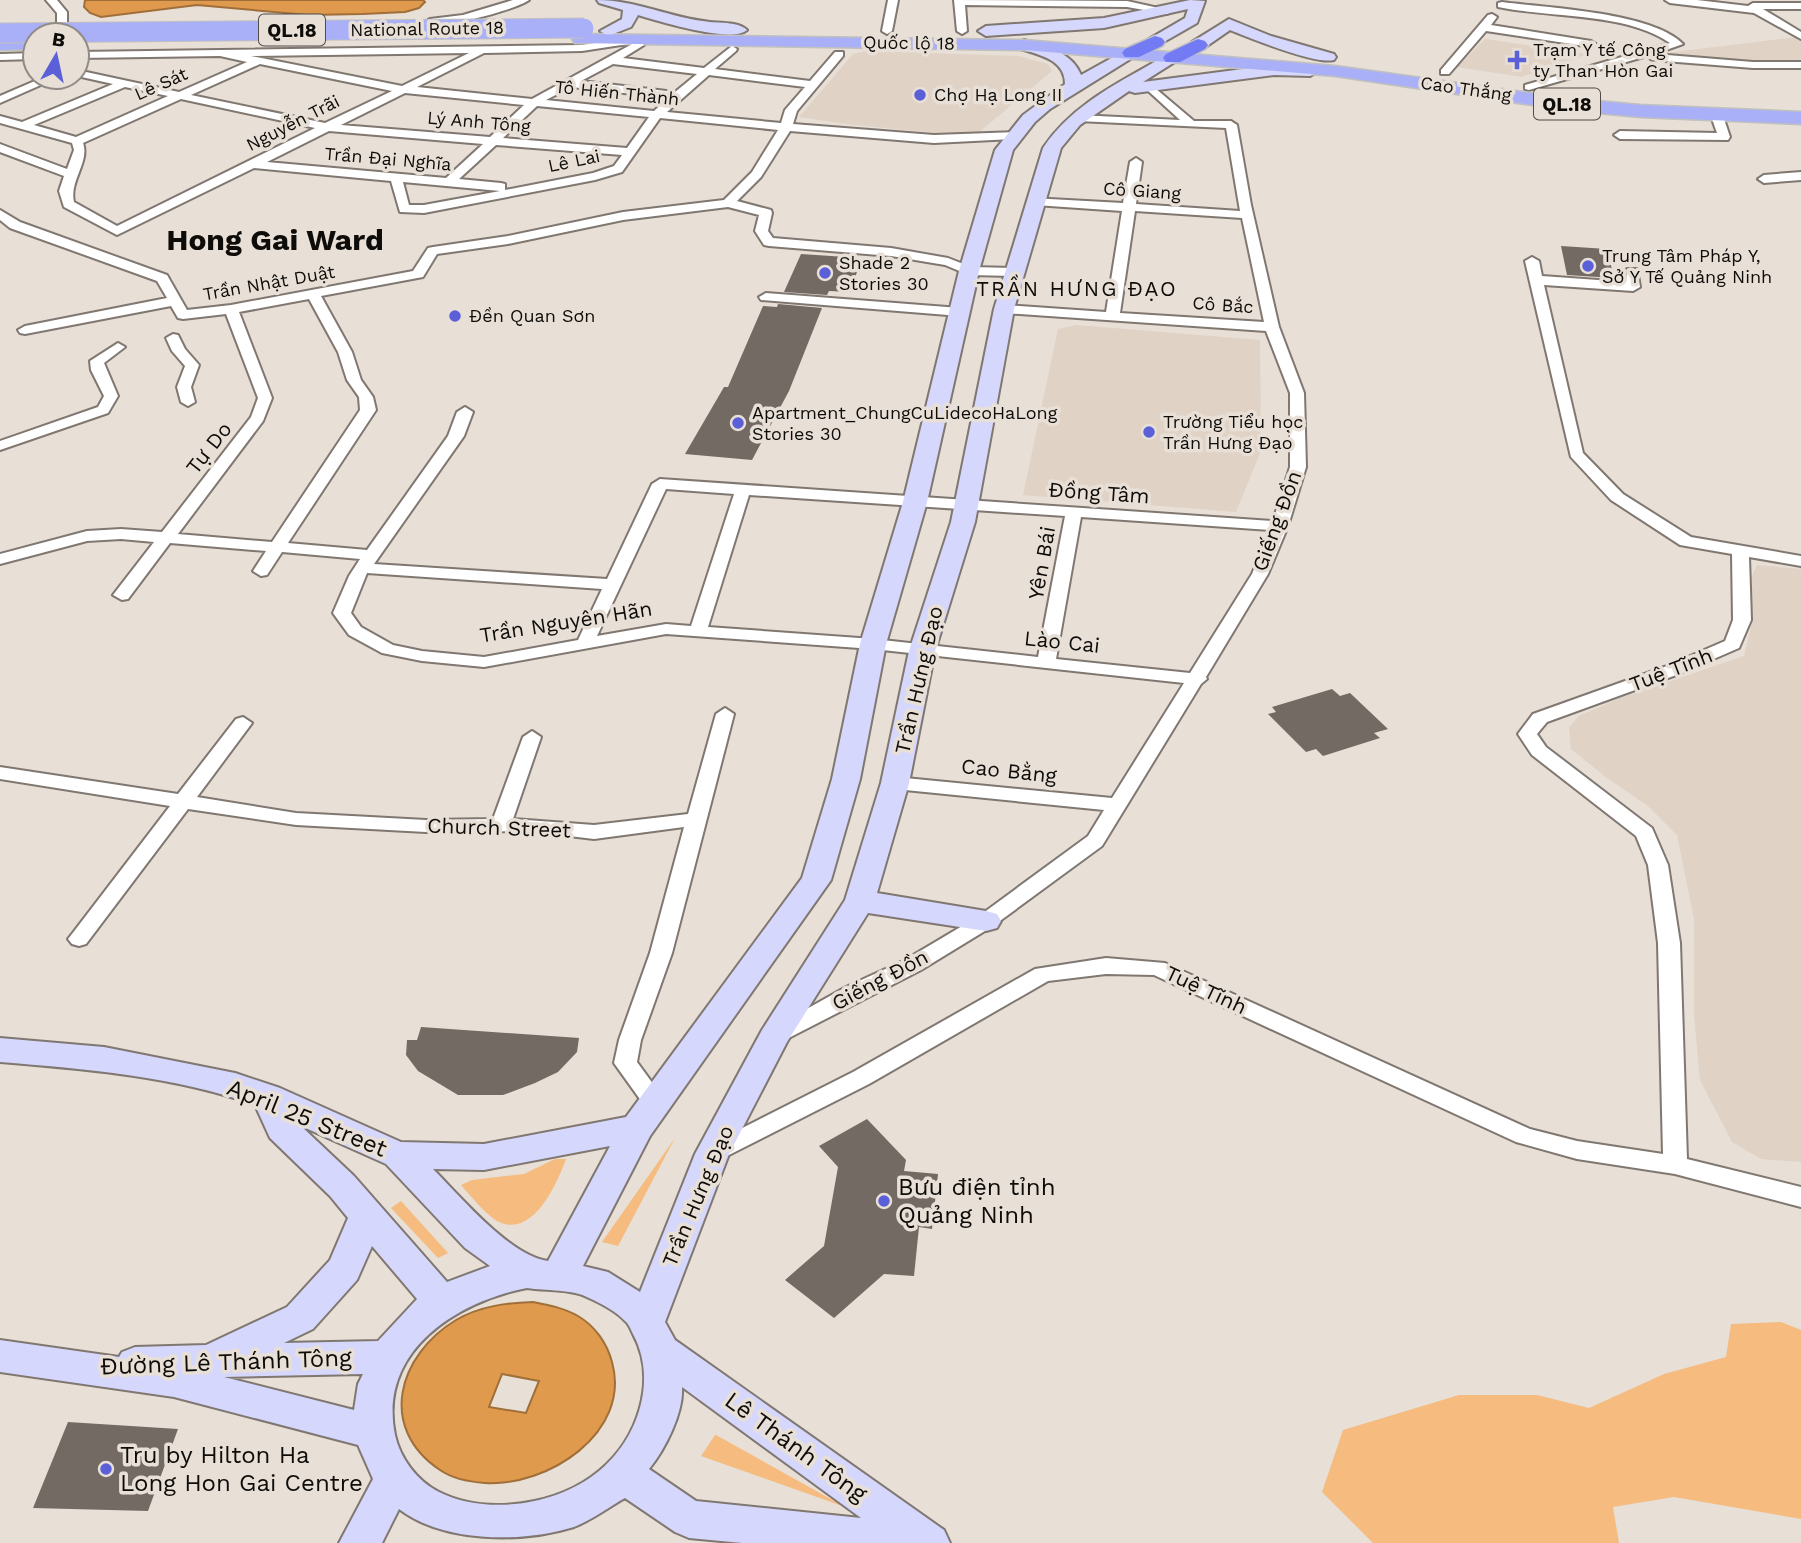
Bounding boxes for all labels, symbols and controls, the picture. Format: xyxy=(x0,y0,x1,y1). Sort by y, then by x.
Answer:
road number: QL.18 xyxy=(259,14,325,46)
street label: National Route 18 xyxy=(350,17,504,40)
north arrow xyxy=(21,21,91,91)
text: B xyxy=(50,27,67,52)
street label: Quốc lộ 18 xyxy=(863,31,955,54)
place label: Trạm Y tế Công ty Than Hòn Gai xyxy=(1533,39,1673,81)
marker: Trạm Y tế Công ty Than Hòn Gai xyxy=(1507,50,1527,70)
street label: Lê Sát xyxy=(131,62,191,104)
street label: Cao Thắng xyxy=(1419,72,1513,105)
street label: Tô Hiến Thành xyxy=(554,76,680,109)
place label: Chợ Hạ Long II xyxy=(934,84,1062,105)
marker: Chợ Hạ Long II xyxy=(912,87,928,103)
road number: QL.18 xyxy=(1534,88,1600,120)
street label: Nguyễn Trãi xyxy=(243,90,343,155)
street label: Lý Anh Tông xyxy=(427,107,532,137)
street label: Trần Đại Nghĩa xyxy=(324,142,452,175)
street label: Lê Lai xyxy=(546,145,602,176)
street label: Cô Giang xyxy=(1102,177,1182,204)
district label: Hong Gai Ward xyxy=(166,222,384,257)
place label: Trung Tâm Pháp Y, Sở Y Tế Quảng Ninh xyxy=(1602,245,1772,287)
place label: Shade 2 Stories 30 xyxy=(839,252,929,294)
marker: Trung Tâm Pháp Y, Sở Y Tế Quảng Ninh xyxy=(1580,258,1596,274)
street label: Trần Nhật Duật xyxy=(201,261,337,304)
marker: Shade 2 Stories 30 xyxy=(817,265,833,281)
district label: TRẦN HƯNG ĐẠO xyxy=(976,274,1178,301)
street label: Cô Bắc xyxy=(1192,292,1254,317)
place label: Đền Quan Sơn xyxy=(469,305,595,326)
marker: Đền Quan Sơn xyxy=(447,308,463,324)
place label: Apartment_ChungCuLidecoHaLong Stories 30 xyxy=(752,402,1058,444)
place label: Trường Tiểu học Trần Hưng Đạo xyxy=(1163,411,1303,453)
marker: Apartment_ChungCuLidecoHaLong Stories 30 xyxy=(730,415,746,431)
street label: Tự Do xyxy=(181,417,237,479)
marker: Trường Tiểu học Trần Hưng Đạo xyxy=(1141,424,1157,440)
street label: Giếng Đồn xyxy=(1247,467,1306,575)
street label: Đồng Tâm xyxy=(1048,476,1150,509)
street label: Yên Bái xyxy=(1023,524,1060,602)
street label: Trần Nguyên Hãn xyxy=(478,596,654,647)
street label: Trần Hưng Đạo xyxy=(889,603,948,756)
street label: Lào Cai xyxy=(1023,625,1101,658)
street label: Tuệ Tĩnh xyxy=(1626,642,1716,697)
street label: Cao Bằng xyxy=(960,753,1059,788)
street label: Church Street xyxy=(427,812,571,843)
street label: Giếng Đồn xyxy=(827,944,932,1015)
street label: Tuệ Tĩnh xyxy=(1162,960,1251,1019)
street label: April 25 Street xyxy=(223,1073,391,1163)
street label: Trần Hưng Đạo xyxy=(657,1121,739,1270)
place label: Bưu điện tỉnh Quảng Ninh xyxy=(898,1173,1056,1229)
marker: Bưu điện tỉnh Quảng Ninh xyxy=(876,1193,892,1209)
street label: Đường Lê Thánh Tông xyxy=(100,1344,352,1380)
street label: Lê Thánh Tông xyxy=(719,1386,873,1508)
place label: Tru by Hilton Ha Long Hon Gai Centre xyxy=(120,1441,363,1497)
marker: Tru by Hilton Ha Long Hon Gai Centre xyxy=(98,1461,114,1477)

